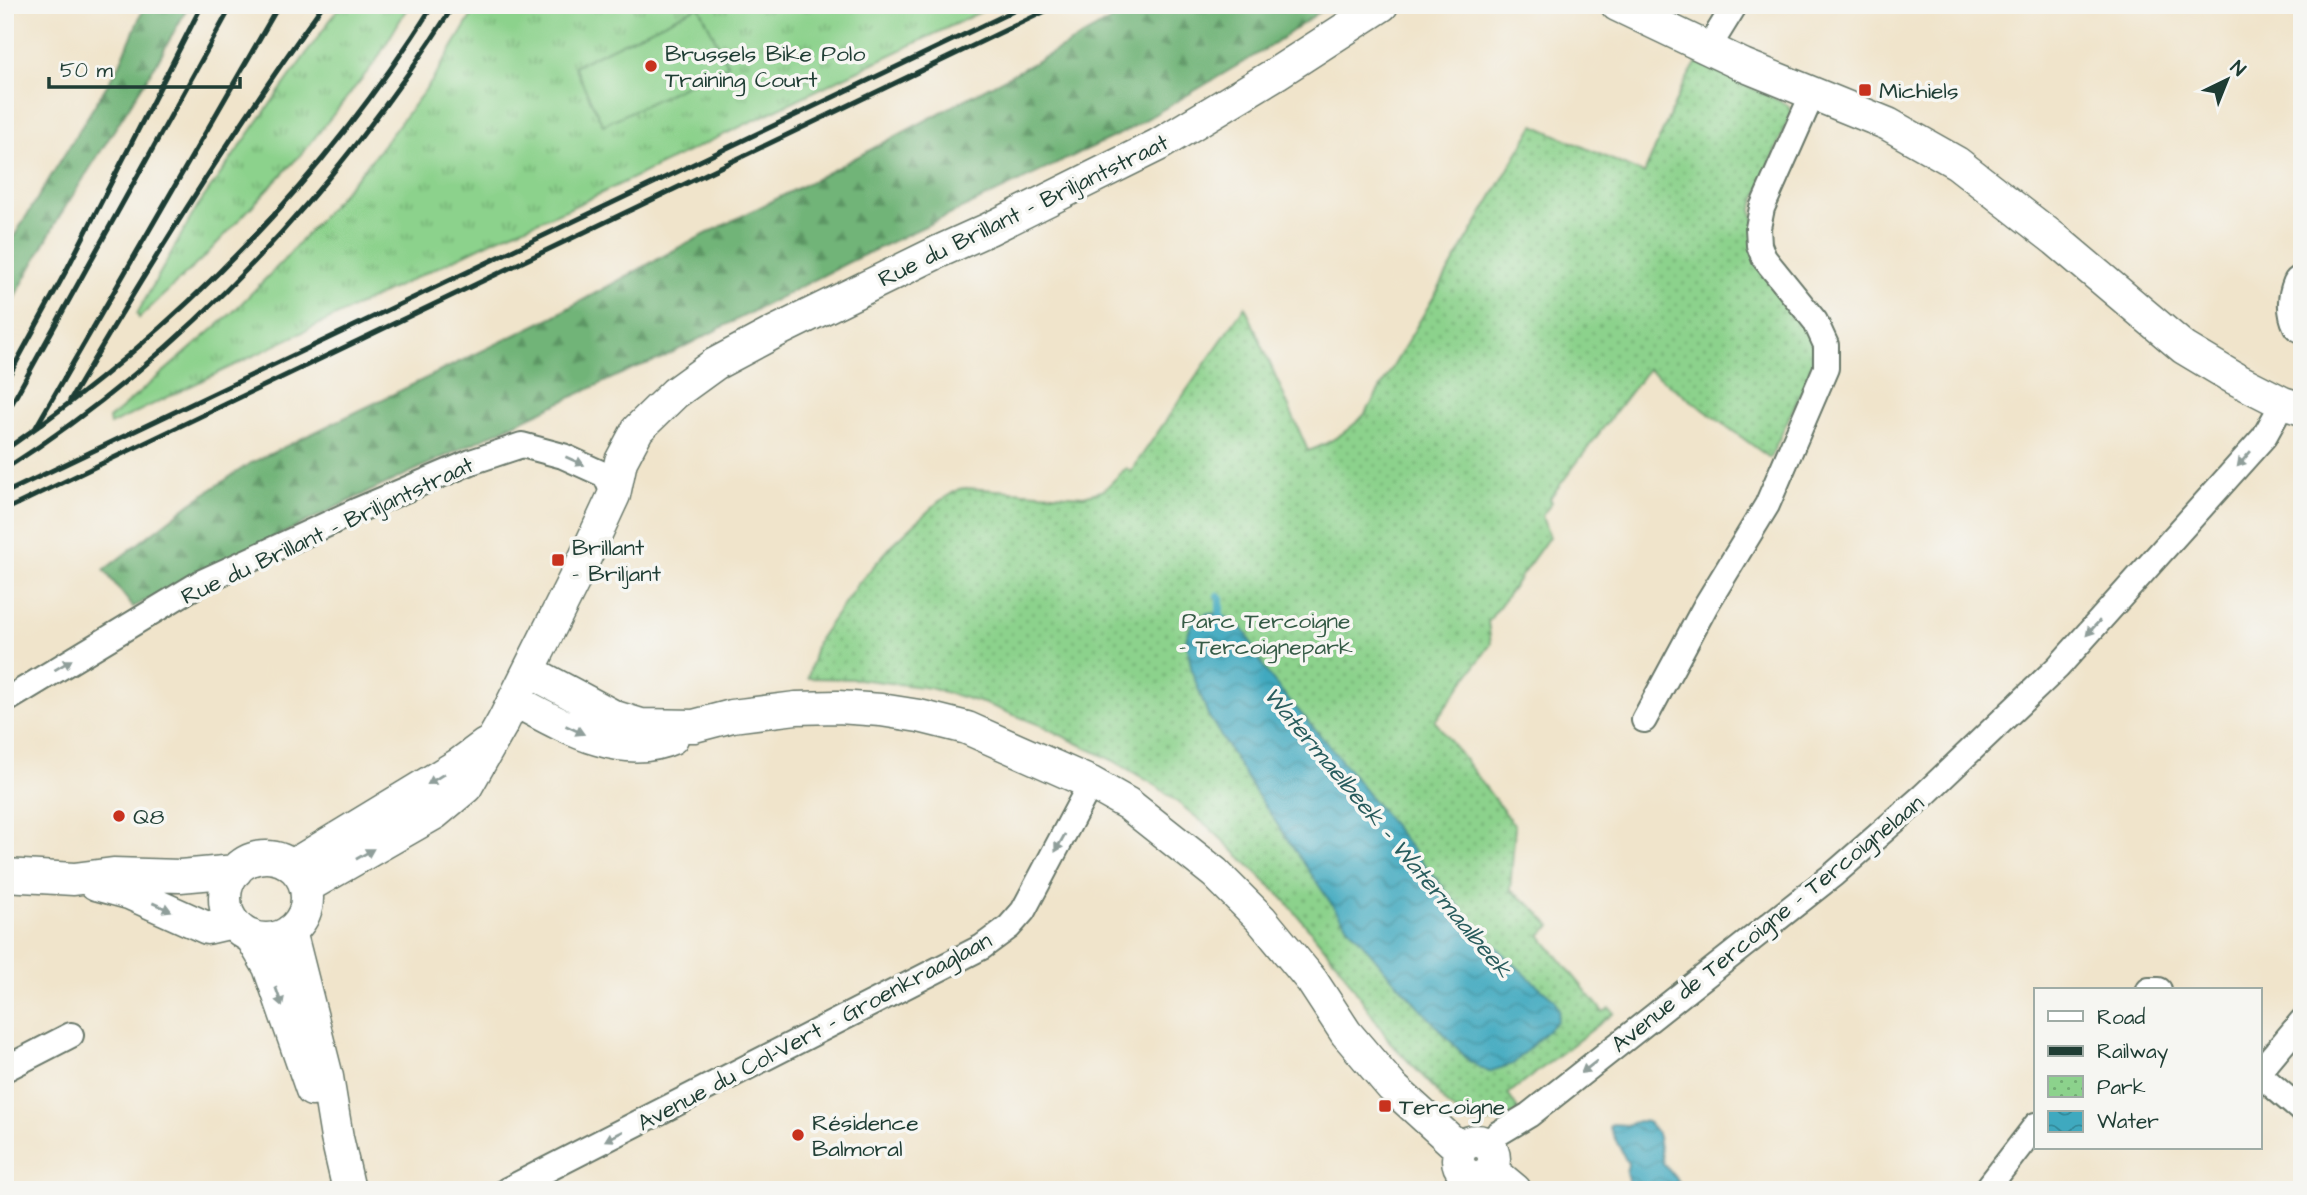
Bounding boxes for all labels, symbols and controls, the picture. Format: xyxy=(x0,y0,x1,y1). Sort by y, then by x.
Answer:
place label: Brussels Bike Polo Training Court xyxy=(665,38,865,97)
scale bar xyxy=(49,46,240,90)
north arrow xyxy=(2192,46,2262,116)
text: N xyxy=(2224,55,2251,83)
text: 50 m xyxy=(60,56,114,85)
marker: Brussels Bike Polo Training Court xyxy=(643,58,659,74)
place label: Michiels xyxy=(1879,75,1959,107)
marker: Michiels xyxy=(1857,82,1873,98)
street label: Rue du Brillant - Briljantstraat xyxy=(873,126,1175,295)
street label: Rue du Brillant - Briljantstraat xyxy=(176,449,479,613)
one-way arrow xyxy=(2237,450,2253,467)
one-way arrow xyxy=(565,455,585,467)
place label: Brillant - Briljant xyxy=(572,532,662,590)
marker: Brillant - Briljant xyxy=(550,552,566,568)
park label: Parc Tercoigne - Tercoignepark xyxy=(1179,605,1353,664)
one-way arrow xyxy=(2085,619,2101,637)
one-way arrow xyxy=(54,659,73,672)
water label: Watermaelbeek - Watermaalbeek xyxy=(1255,680,1520,987)
one-way arrow xyxy=(565,724,585,736)
one-way arrow xyxy=(426,772,445,785)
street label: Avenue de Tercoigne - Tercoignelaan xyxy=(1604,787,1931,1061)
place label: Q8 xyxy=(133,801,164,833)
marker: Q8 xyxy=(111,808,127,824)
one-way arrow xyxy=(1054,834,1066,853)
one-way arrow xyxy=(356,848,375,860)
one-way arrow xyxy=(152,902,173,913)
street label: Avenue du Col-Vert - Groenkraaglaan xyxy=(632,925,998,1140)
one-way arrow xyxy=(274,987,285,1008)
legend xyxy=(2034,988,2262,1150)
text: Road xyxy=(2097,1003,2145,1032)
text: Railway xyxy=(2097,1037,2169,1068)
one-way arrow xyxy=(1581,1059,1599,1074)
text: Park xyxy=(2097,1073,2146,1102)
place label: Tercoigne xyxy=(1399,1091,1505,1124)
marker: Tercoigne xyxy=(1377,1098,1393,1114)
place label: Résidence Balmoral xyxy=(812,1107,919,1165)
text: Water xyxy=(2097,1107,2159,1136)
marker: Résidence Balmoral xyxy=(790,1127,806,1143)
one-way arrow xyxy=(604,1131,624,1142)

